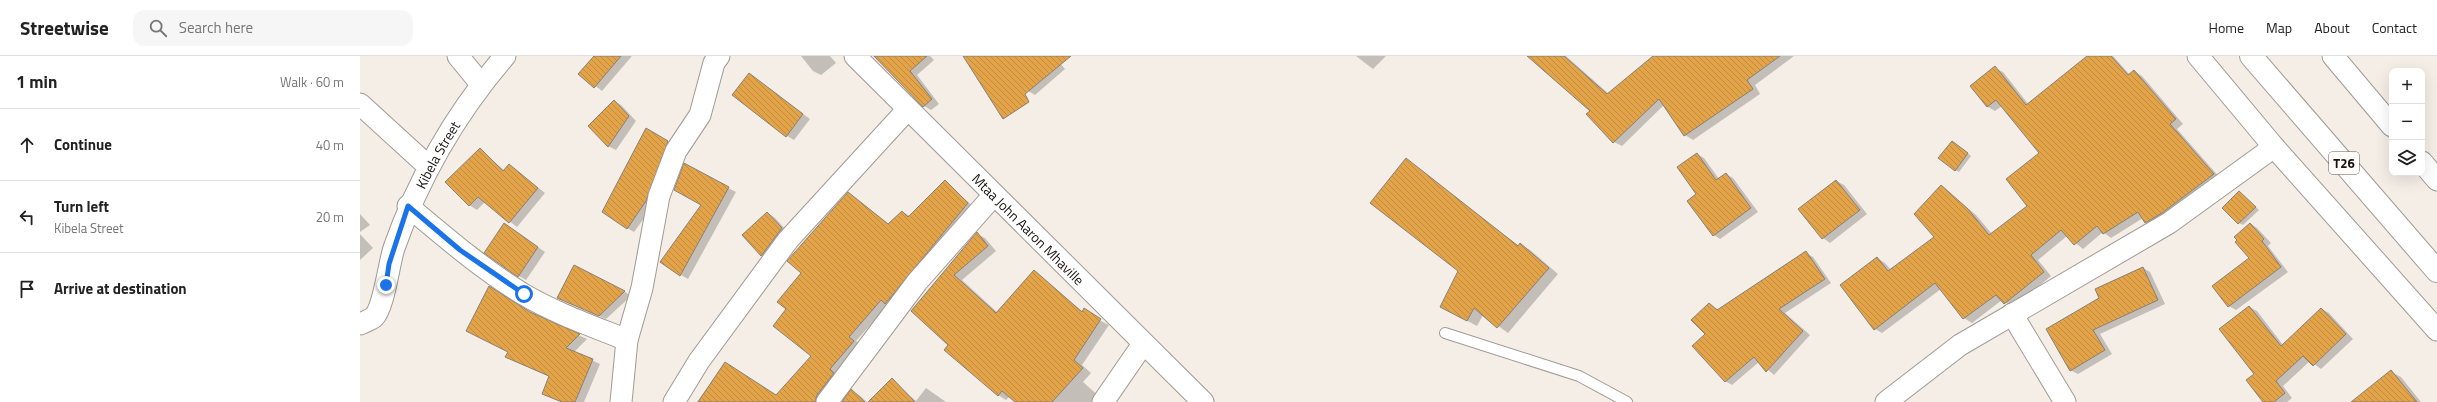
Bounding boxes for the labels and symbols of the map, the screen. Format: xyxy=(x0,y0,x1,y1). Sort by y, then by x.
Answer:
street label: Kibela Street xyxy=(410,116,464,192)
road number: T26 xyxy=(2329,152,2359,174)
street label: Mtaa John Aaron Mhaville xyxy=(968,168,1090,289)
route end xyxy=(377,276,395,294)
route start xyxy=(515,285,533,303)

